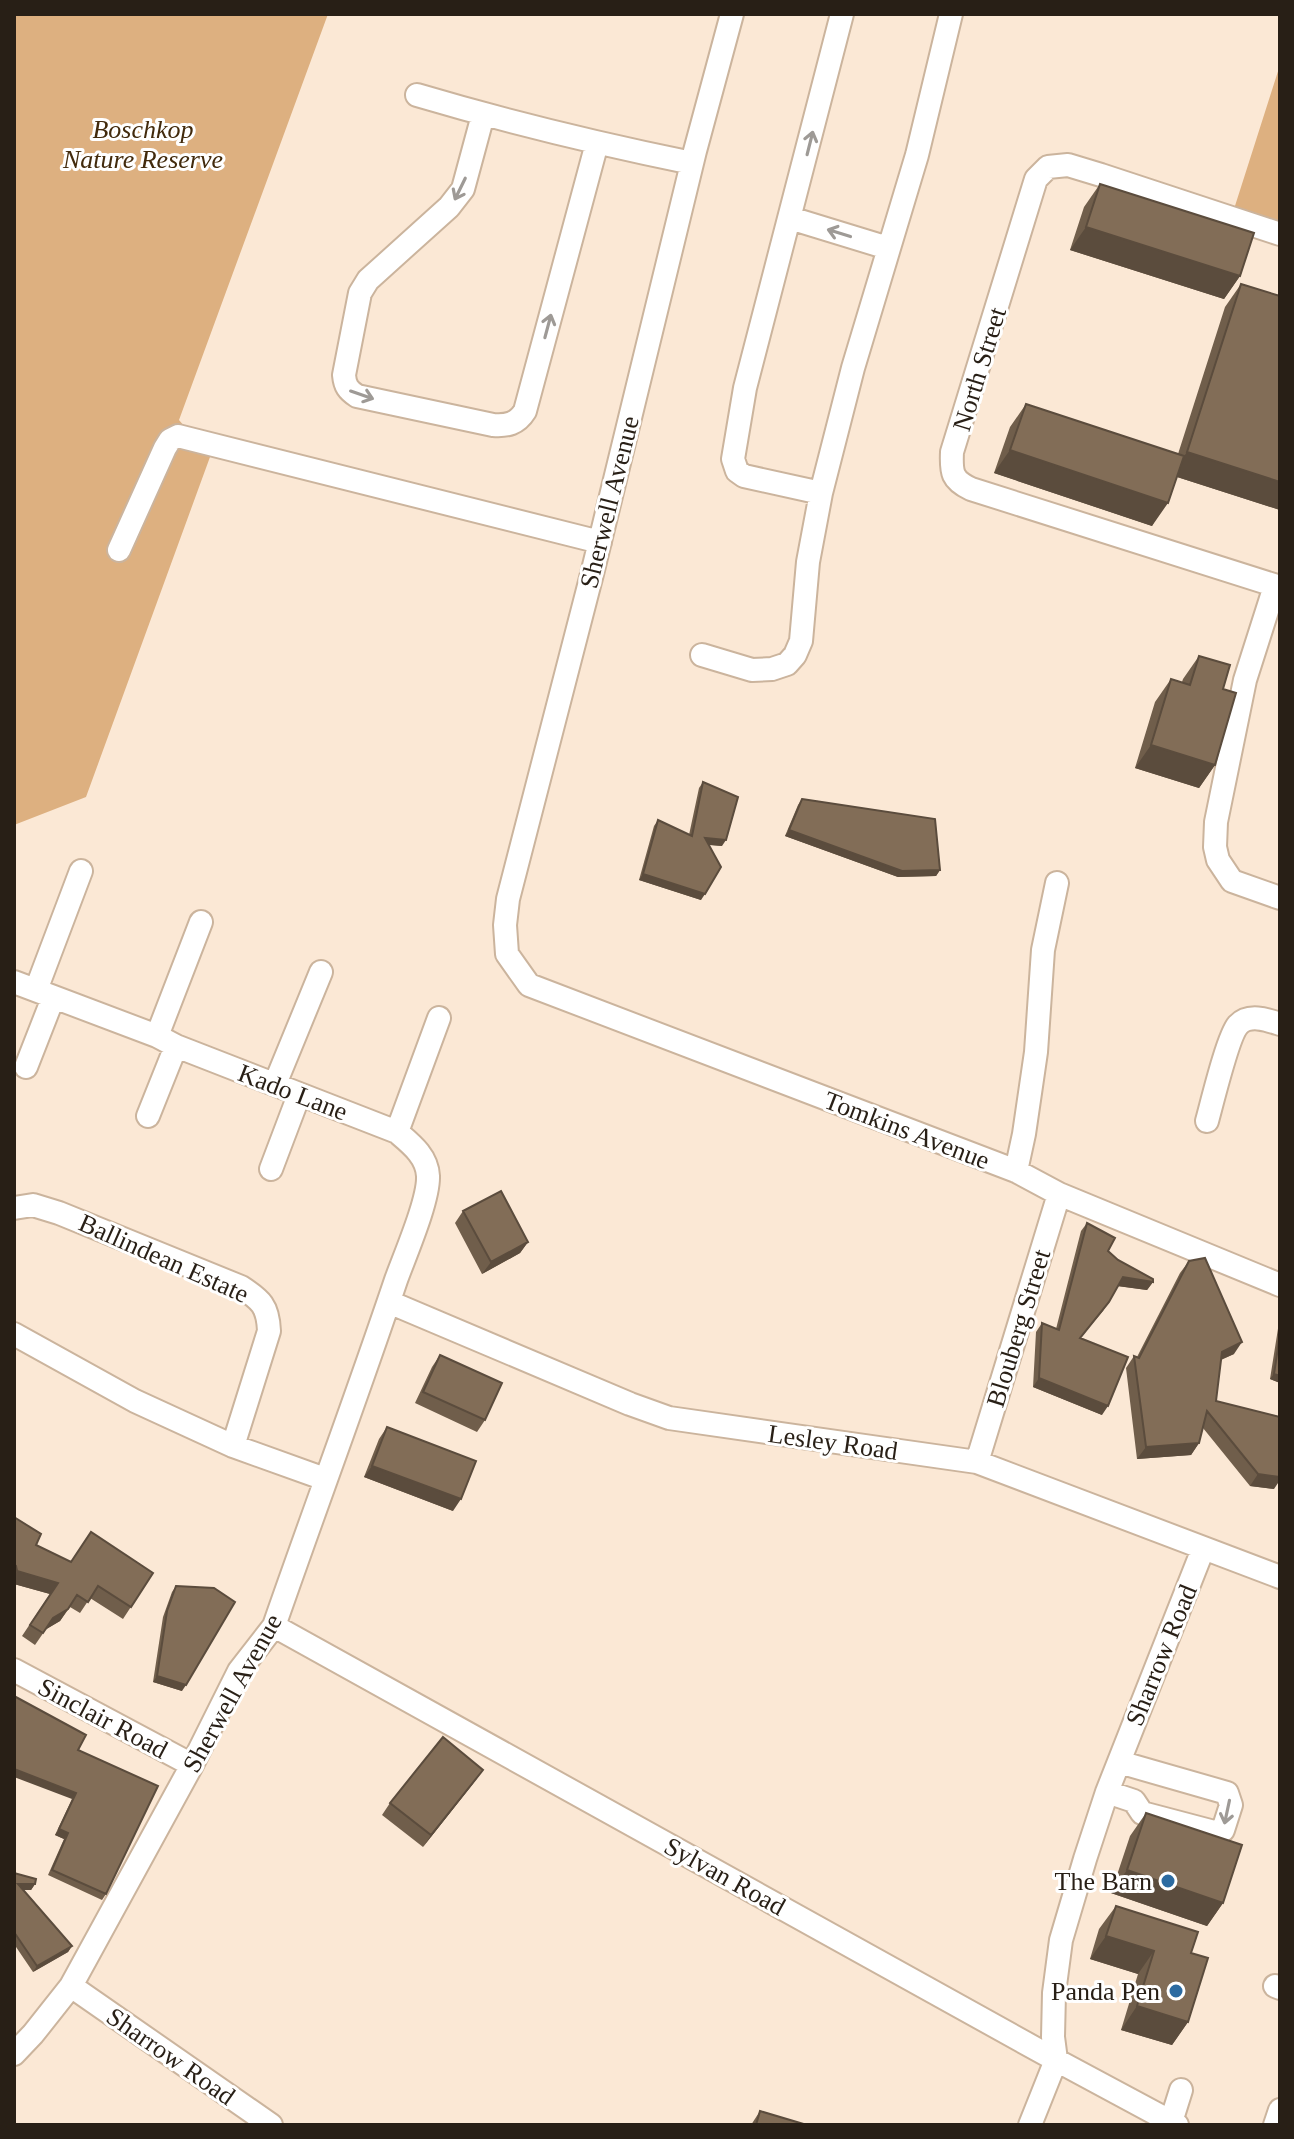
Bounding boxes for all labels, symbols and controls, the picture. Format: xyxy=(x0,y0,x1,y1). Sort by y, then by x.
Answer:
park label: Boschkop Nature Reserve xyxy=(62,115,223,174)
one-way arrow xyxy=(803,130,818,156)
one-way arrow xyxy=(452,177,467,200)
one-way arrow xyxy=(827,225,853,240)
street label: North Street xyxy=(947,303,1012,434)
one-way arrow xyxy=(541,314,556,340)
one-way arrow xyxy=(349,388,374,403)
street label: Sherwell Avenue xyxy=(574,413,645,591)
street label: Kado Lane xyxy=(234,1058,352,1127)
street label: Tomkins Avenue xyxy=(820,1086,994,1175)
street label: Ballindean Estate xyxy=(74,1208,253,1309)
street label: Blouberg Street xyxy=(981,1245,1056,1411)
street label: Lesley Road xyxy=(766,1419,900,1466)
street label: Sharrow Road xyxy=(1120,1580,1203,1730)
street label: Sherwell Avenue xyxy=(177,1609,288,1777)
street label: Sinclair Road xyxy=(33,1672,172,1765)
one-way arrow xyxy=(1219,1799,1234,1824)
street label: Sylvan Road xyxy=(659,1831,790,1922)
place label: The Barn xyxy=(1055,1867,1152,1896)
marker: The Barn xyxy=(1159,1872,1177,1890)
place label: Panda Pen xyxy=(1051,1977,1160,2006)
marker: Panda Pen xyxy=(1167,1982,1185,2000)
street label: Sharrow Road xyxy=(101,2002,240,2111)

